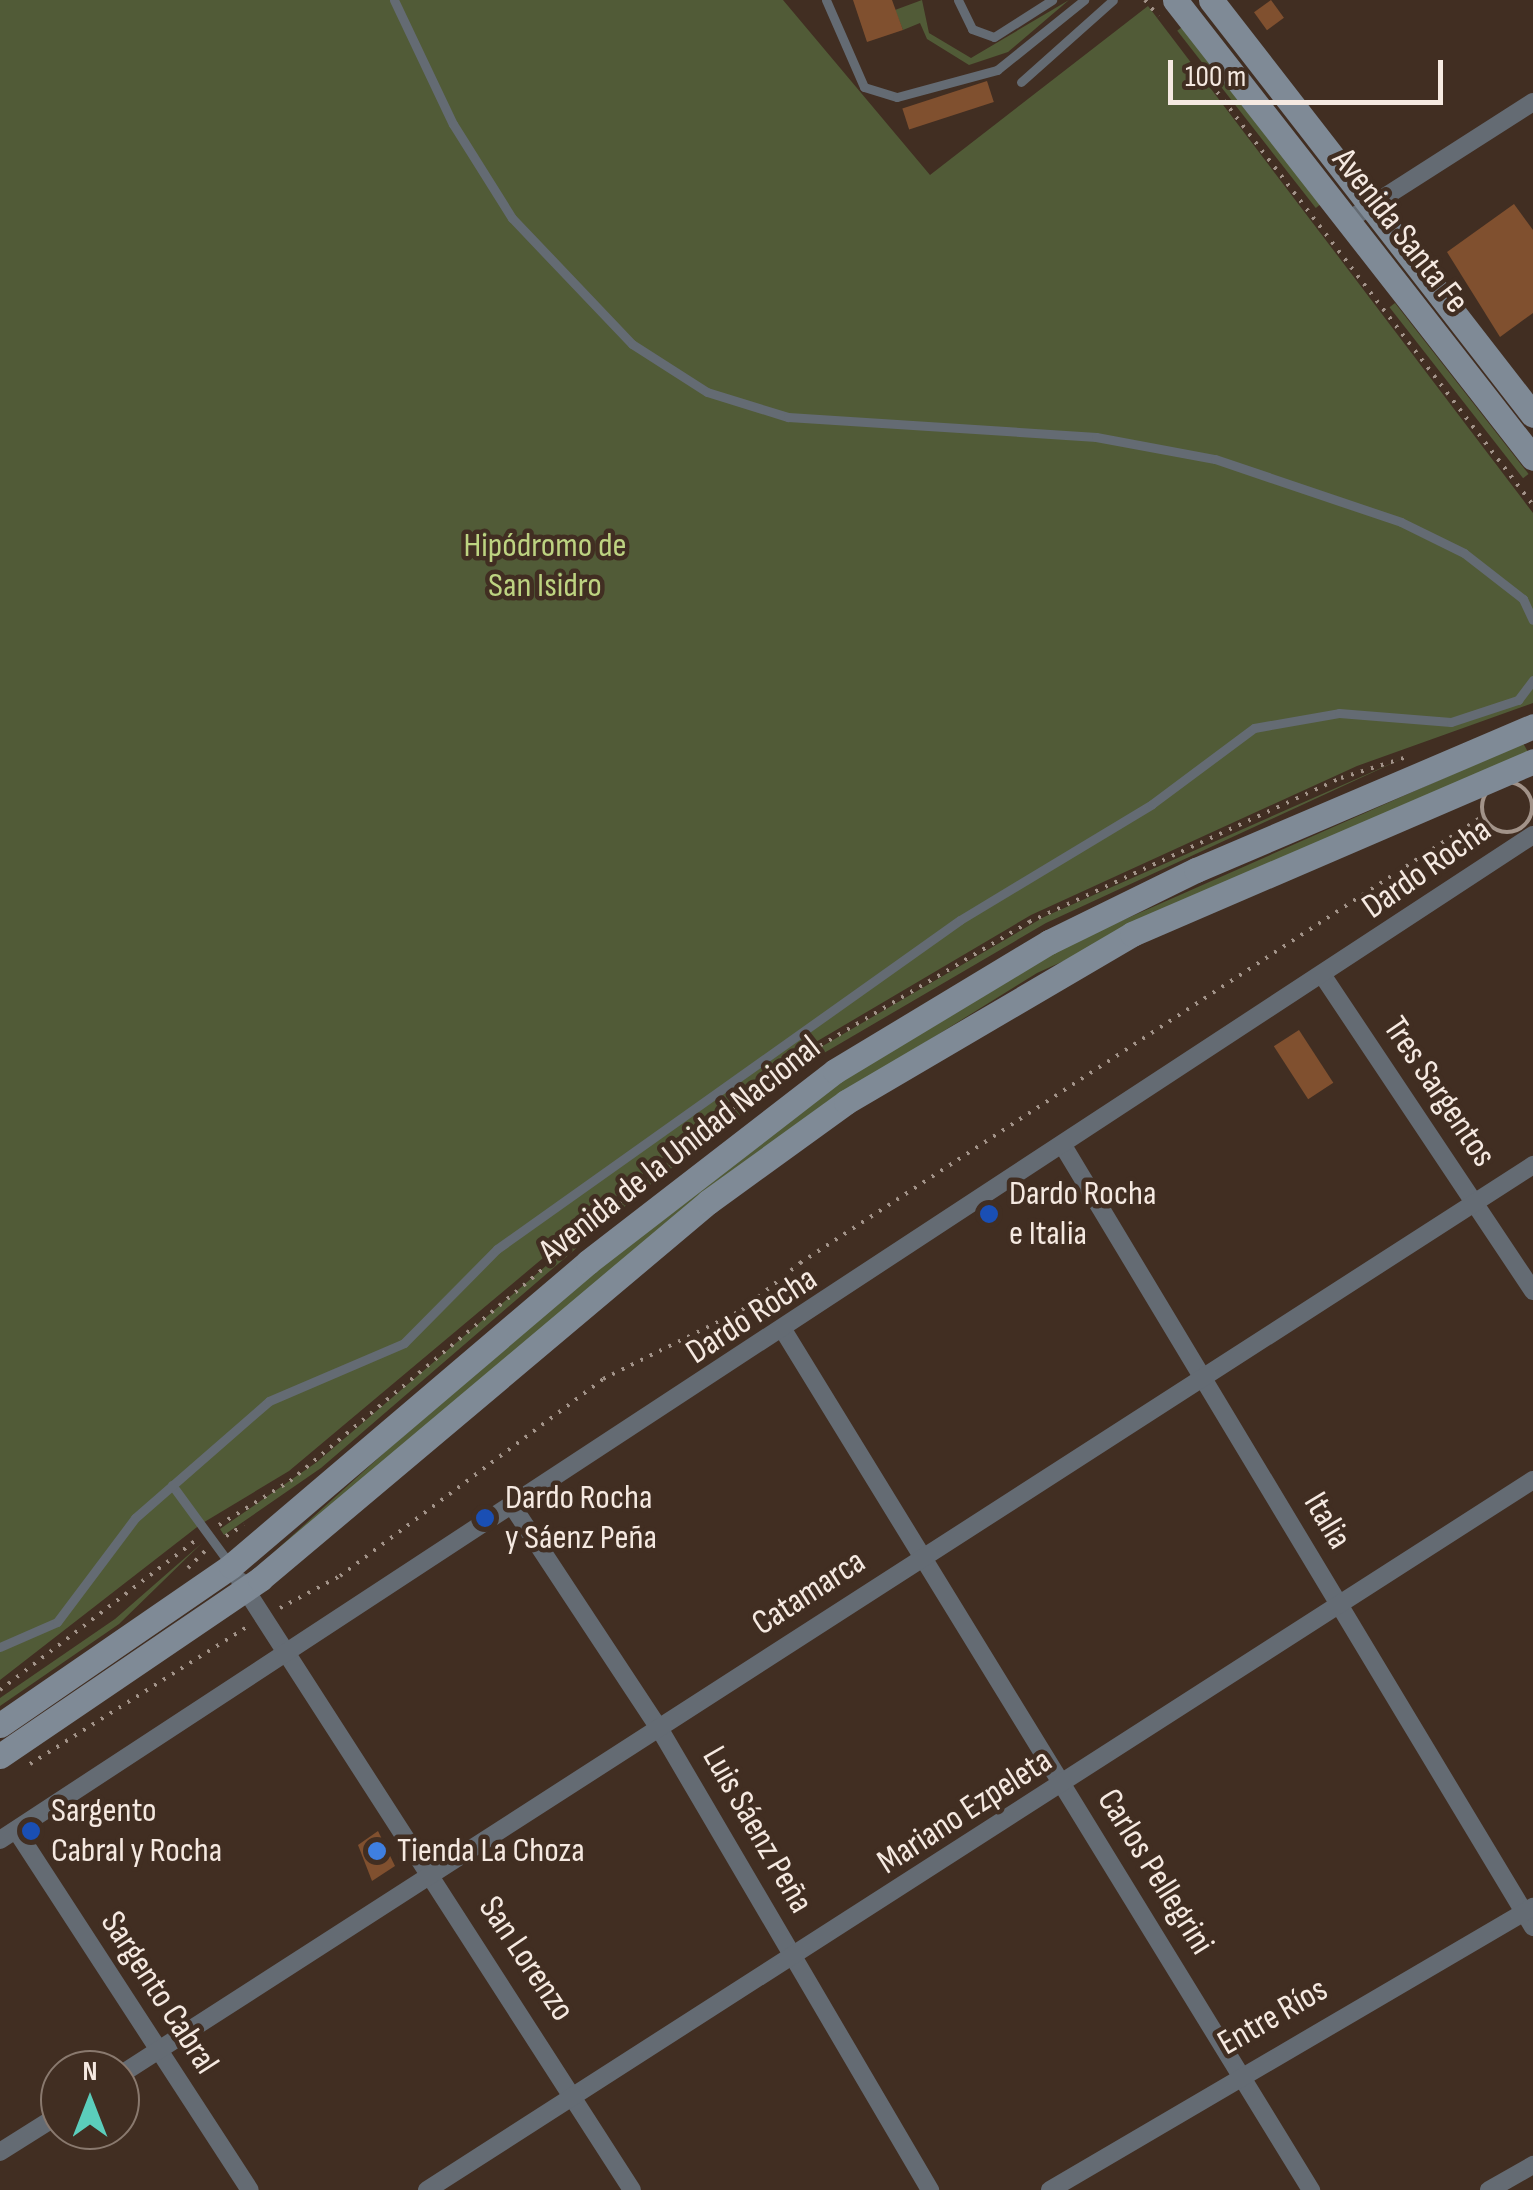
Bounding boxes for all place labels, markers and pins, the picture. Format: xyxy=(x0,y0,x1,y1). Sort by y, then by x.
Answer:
place label: Dardo Rocha e Italia xyxy=(1009,1173,1156,1255)
marker: Dardo Rocha e Italia xyxy=(978,1203,1000,1225)
place label: Dardo Rocha y Sáenz Peña xyxy=(505,1477,657,1559)
marker: Dardo Rocha y Sáenz Peña xyxy=(474,1507,496,1529)
place label: Sargento Cabral y Rocha xyxy=(51,1790,222,1872)
marker: Sargento Cabral y Rocha xyxy=(20,1820,42,1842)
place label: Tienda La Choza xyxy=(397,1830,585,1872)
marker: Tienda La Choza xyxy=(366,1840,388,1862)

